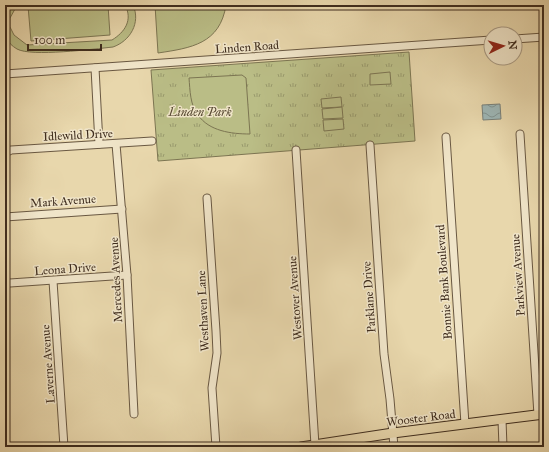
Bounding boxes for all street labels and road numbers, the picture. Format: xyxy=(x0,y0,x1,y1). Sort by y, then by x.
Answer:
street label: Linden Road xyxy=(214,38,280,56)
street label: Idlewild Drive xyxy=(43,126,113,144)
street label: Mark Avenue xyxy=(30,192,96,210)
street label: Bonnie Bank Boulevard xyxy=(433,224,455,340)
street label: Parkview Avenue xyxy=(508,233,528,317)
street label: Mercedes Avenue xyxy=(107,237,125,323)
street label: Westover Avenue xyxy=(285,255,305,341)
street label: Leona Drive xyxy=(34,260,96,278)
street label: Parklane Drive xyxy=(360,261,378,333)
street label: Westhaven Lane xyxy=(194,270,212,352)
street label: Laverne Avenue xyxy=(38,324,58,404)
street label: Wooster Road xyxy=(386,407,456,429)

